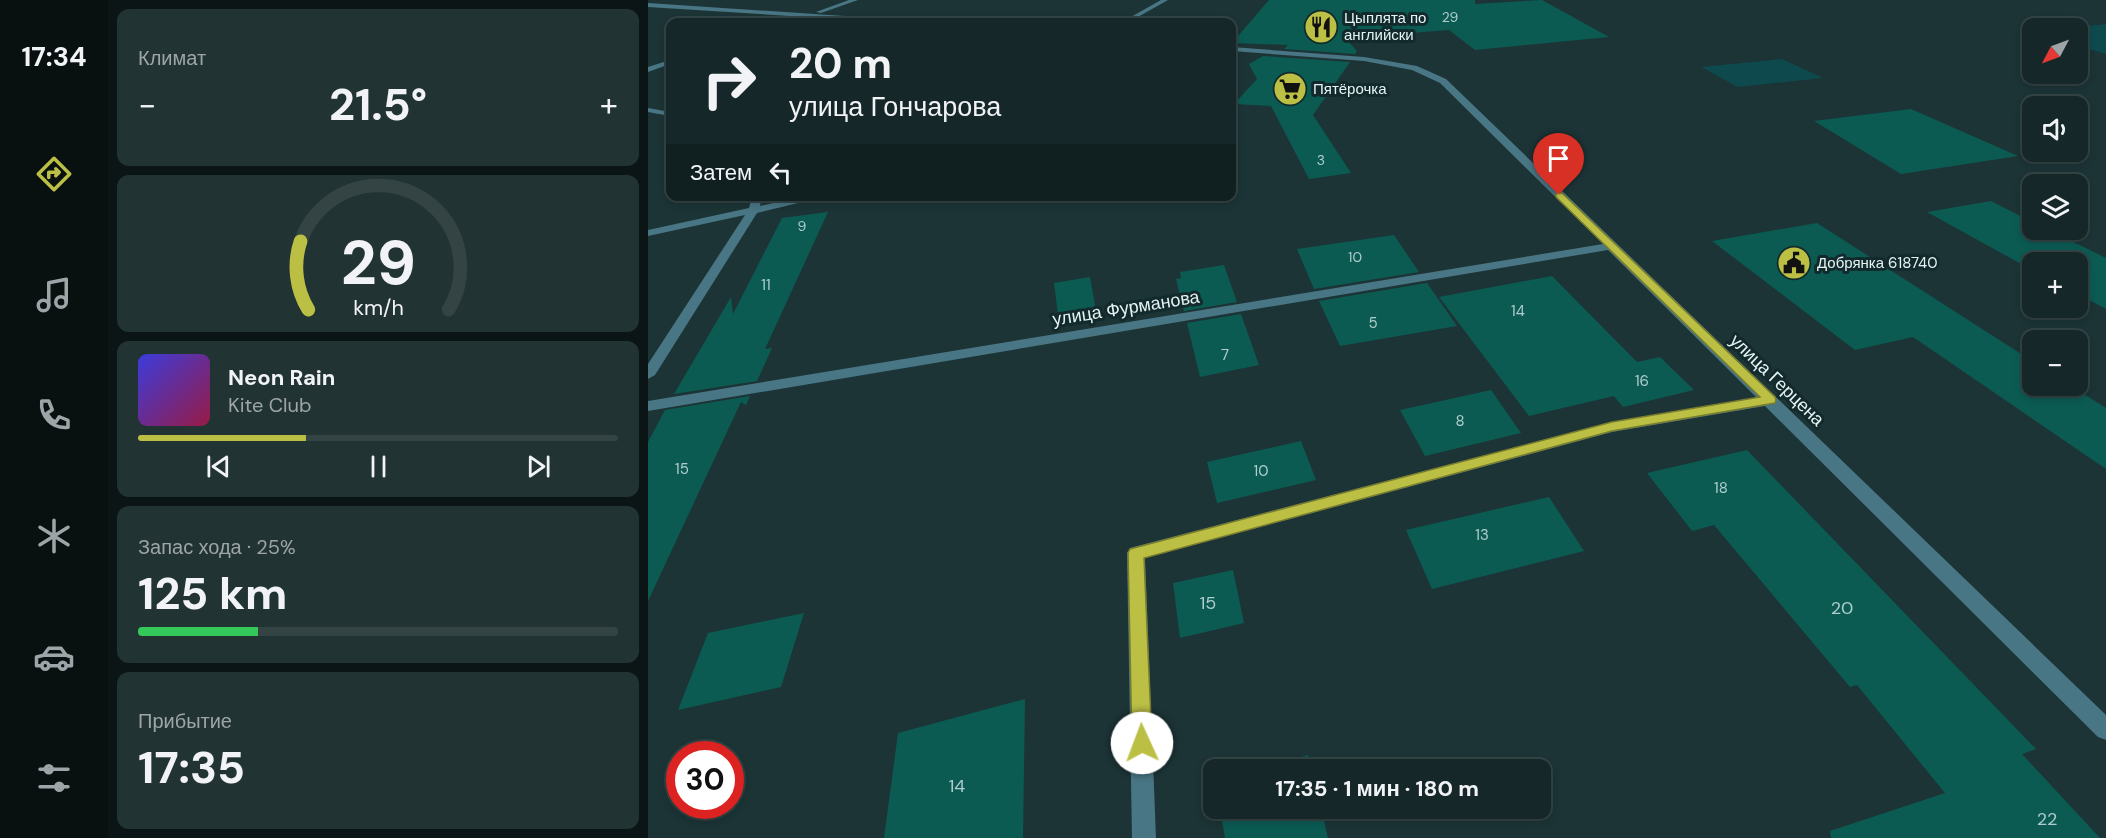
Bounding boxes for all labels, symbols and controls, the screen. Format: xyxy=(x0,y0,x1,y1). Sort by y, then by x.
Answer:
place label: Цыплята по английски xyxy=(1344,8,1426,45)
house number: 29 xyxy=(1442,8,1459,26)
restaurant icon: Цыплята по английски xyxy=(1303,9,1339,45)
north arrow xyxy=(2022,18,2088,84)
map controls xyxy=(2022,18,2088,396)
text: 20 m xyxy=(789,36,892,91)
text: 17:34 xyxy=(21,39,87,74)
icon: right xyxy=(690,42,768,120)
text: Климат xyxy=(138,45,206,71)
supermarket icon: Пятёрочка xyxy=(1272,71,1308,107)
text: 21.5° xyxy=(329,75,427,134)
place label: Пятёрочка xyxy=(1313,79,1387,99)
text: − xyxy=(138,83,156,126)
text: + xyxy=(600,83,618,126)
text: улица Гончарова xyxy=(789,89,1001,124)
button: sound xyxy=(2022,96,2088,162)
pin xyxy=(1533,133,1584,195)
icon: arrive xyxy=(1542,142,1575,175)
house number: 3 xyxy=(1317,151,1325,169)
icon: directions xyxy=(33,153,75,195)
icon: left xyxy=(764,156,797,189)
text: Затем xyxy=(690,158,752,187)
button: layers xyxy=(2022,174,2088,240)
house number: 9 xyxy=(798,217,807,235)
text: 29 xyxy=(340,222,416,303)
public building icon: Добрянка 618740 xyxy=(1776,245,1812,281)
house number: 10 xyxy=(1348,248,1362,266)
button: + xyxy=(2022,252,2088,318)
place label: Добрянка 618740 xyxy=(1817,253,1937,273)
icon: music xyxy=(33,274,75,316)
house number: 11 xyxy=(761,275,771,295)
street label: улица Фурманова xyxy=(1051,284,1202,331)
text: km/h xyxy=(353,295,403,323)
house number: 14 xyxy=(1511,301,1525,321)
house number: 5 xyxy=(1368,313,1378,333)
street label: улица Герцена xyxy=(1724,329,1830,432)
button: − xyxy=(2022,330,2088,396)
house number: 7 xyxy=(1221,345,1229,365)
text: Neon Rain xyxy=(228,363,335,392)
house number: 16 xyxy=(1635,371,1649,391)
text: Kite Club xyxy=(228,392,312,418)
icon: phone xyxy=(33,394,75,436)
house number: 8 xyxy=(1455,411,1465,431)
icon: previous xyxy=(202,450,235,483)
icon: pause xyxy=(362,450,395,483)
icon: next xyxy=(522,450,555,483)
house number: 15 xyxy=(675,459,689,479)
house number: 10 xyxy=(1254,461,1268,481)
house number: 18 xyxy=(1714,478,1728,498)
icon: climate xyxy=(33,515,75,557)
house number: 13 xyxy=(1475,525,1489,545)
text: Запас хода · 25% xyxy=(138,534,296,560)
text: 125 km xyxy=(138,564,287,623)
house number: 15 xyxy=(1200,591,1216,615)
house number: 20 xyxy=(1831,596,1853,620)
icon: car xyxy=(33,636,75,678)
text: Прибытие xyxy=(138,708,232,734)
position arrow xyxy=(1110,711,1174,775)
text: 17:35 xyxy=(138,738,245,797)
speed limit sign: 30 xyxy=(666,741,744,819)
icon: filters xyxy=(33,757,75,799)
house number: 14 xyxy=(949,774,965,798)
text: 17:35 · 1 мин · 180 m xyxy=(1275,774,1479,803)
house number: 22 xyxy=(2037,807,2057,831)

